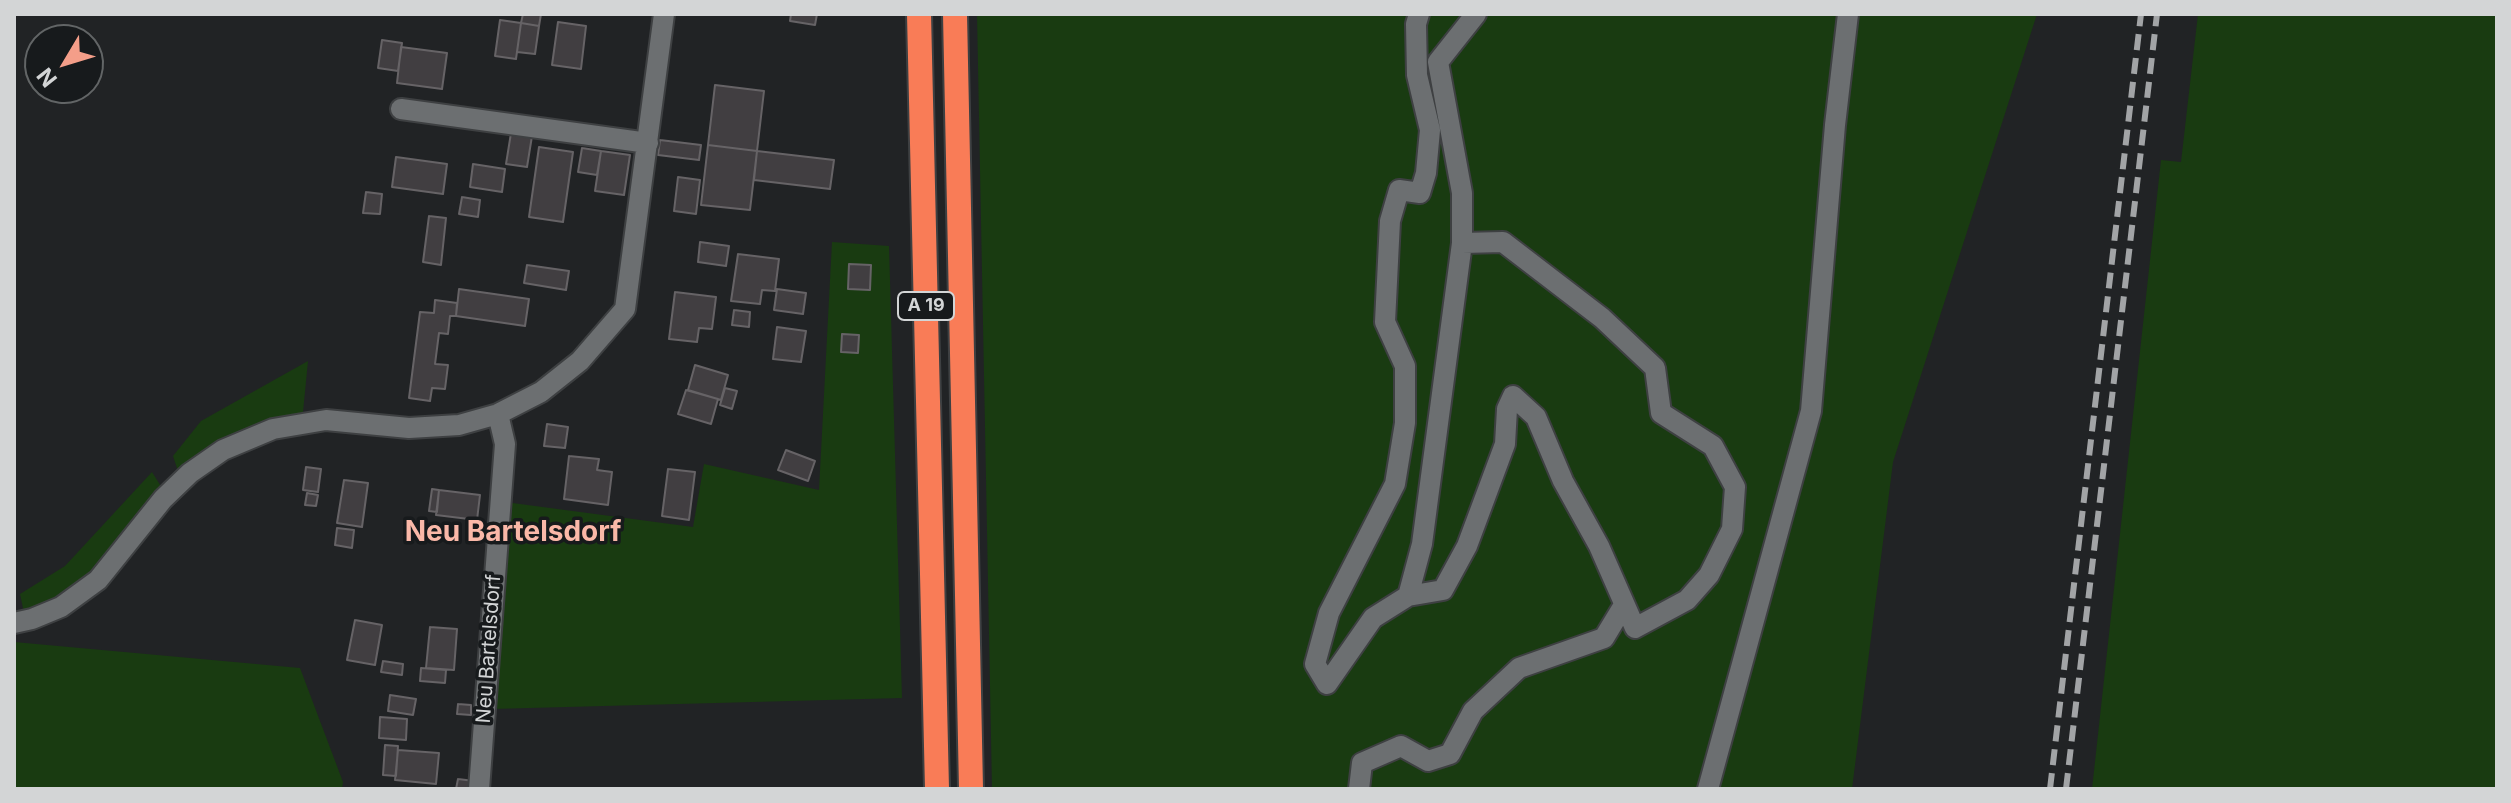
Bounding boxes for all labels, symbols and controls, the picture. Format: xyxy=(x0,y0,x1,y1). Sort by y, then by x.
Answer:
north arrow xyxy=(24,24,104,104)
text: N xyxy=(31,63,62,92)
road number: A 19 xyxy=(898,292,954,320)
district label: Neu Bartelsdorf xyxy=(405,516,621,550)
street label: Neu Bartelsdorf xyxy=(472,574,506,724)

